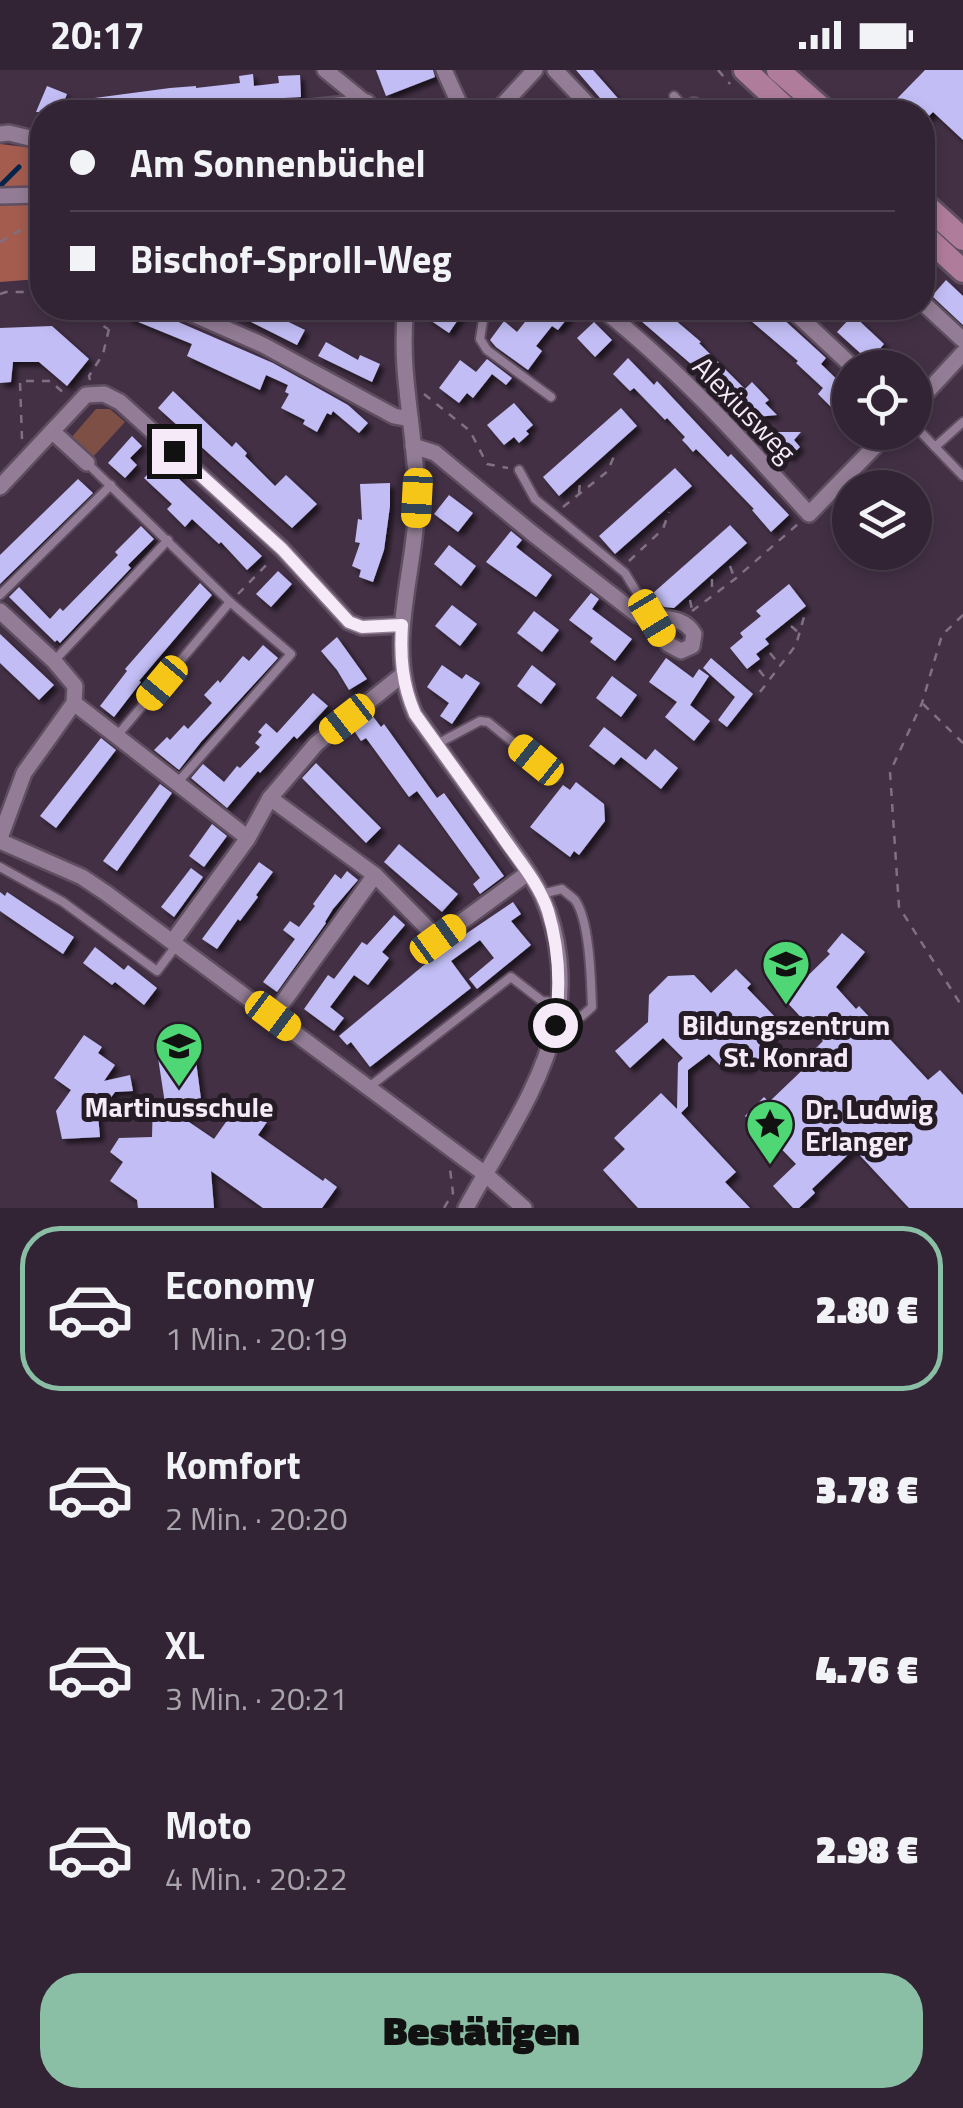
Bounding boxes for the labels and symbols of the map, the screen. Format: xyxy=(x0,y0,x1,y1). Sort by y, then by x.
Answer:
street label: Alexiusweg xyxy=(683,346,807,472)
route end xyxy=(152,429,197,474)
car xyxy=(400,467,434,529)
car xyxy=(624,585,680,651)
car xyxy=(131,650,193,716)
car xyxy=(314,689,380,749)
car xyxy=(503,729,569,791)
car xyxy=(405,909,471,969)
school or university icon: Bildungszentrum St. Konrad xyxy=(760,938,812,1006)
car xyxy=(240,986,306,1046)
route start xyxy=(533,1003,578,1048)
place label: Bildungszentrum St. Konrad xyxy=(682,1003,890,1078)
school or university icon: Martinusschule xyxy=(153,1020,205,1088)
place label: Martinusschule xyxy=(85,1085,273,1128)
place label: Dr. Ludwig Erlanger xyxy=(805,1087,933,1162)
place icon: Dr. Ludwig Erlanger xyxy=(744,1098,796,1166)

